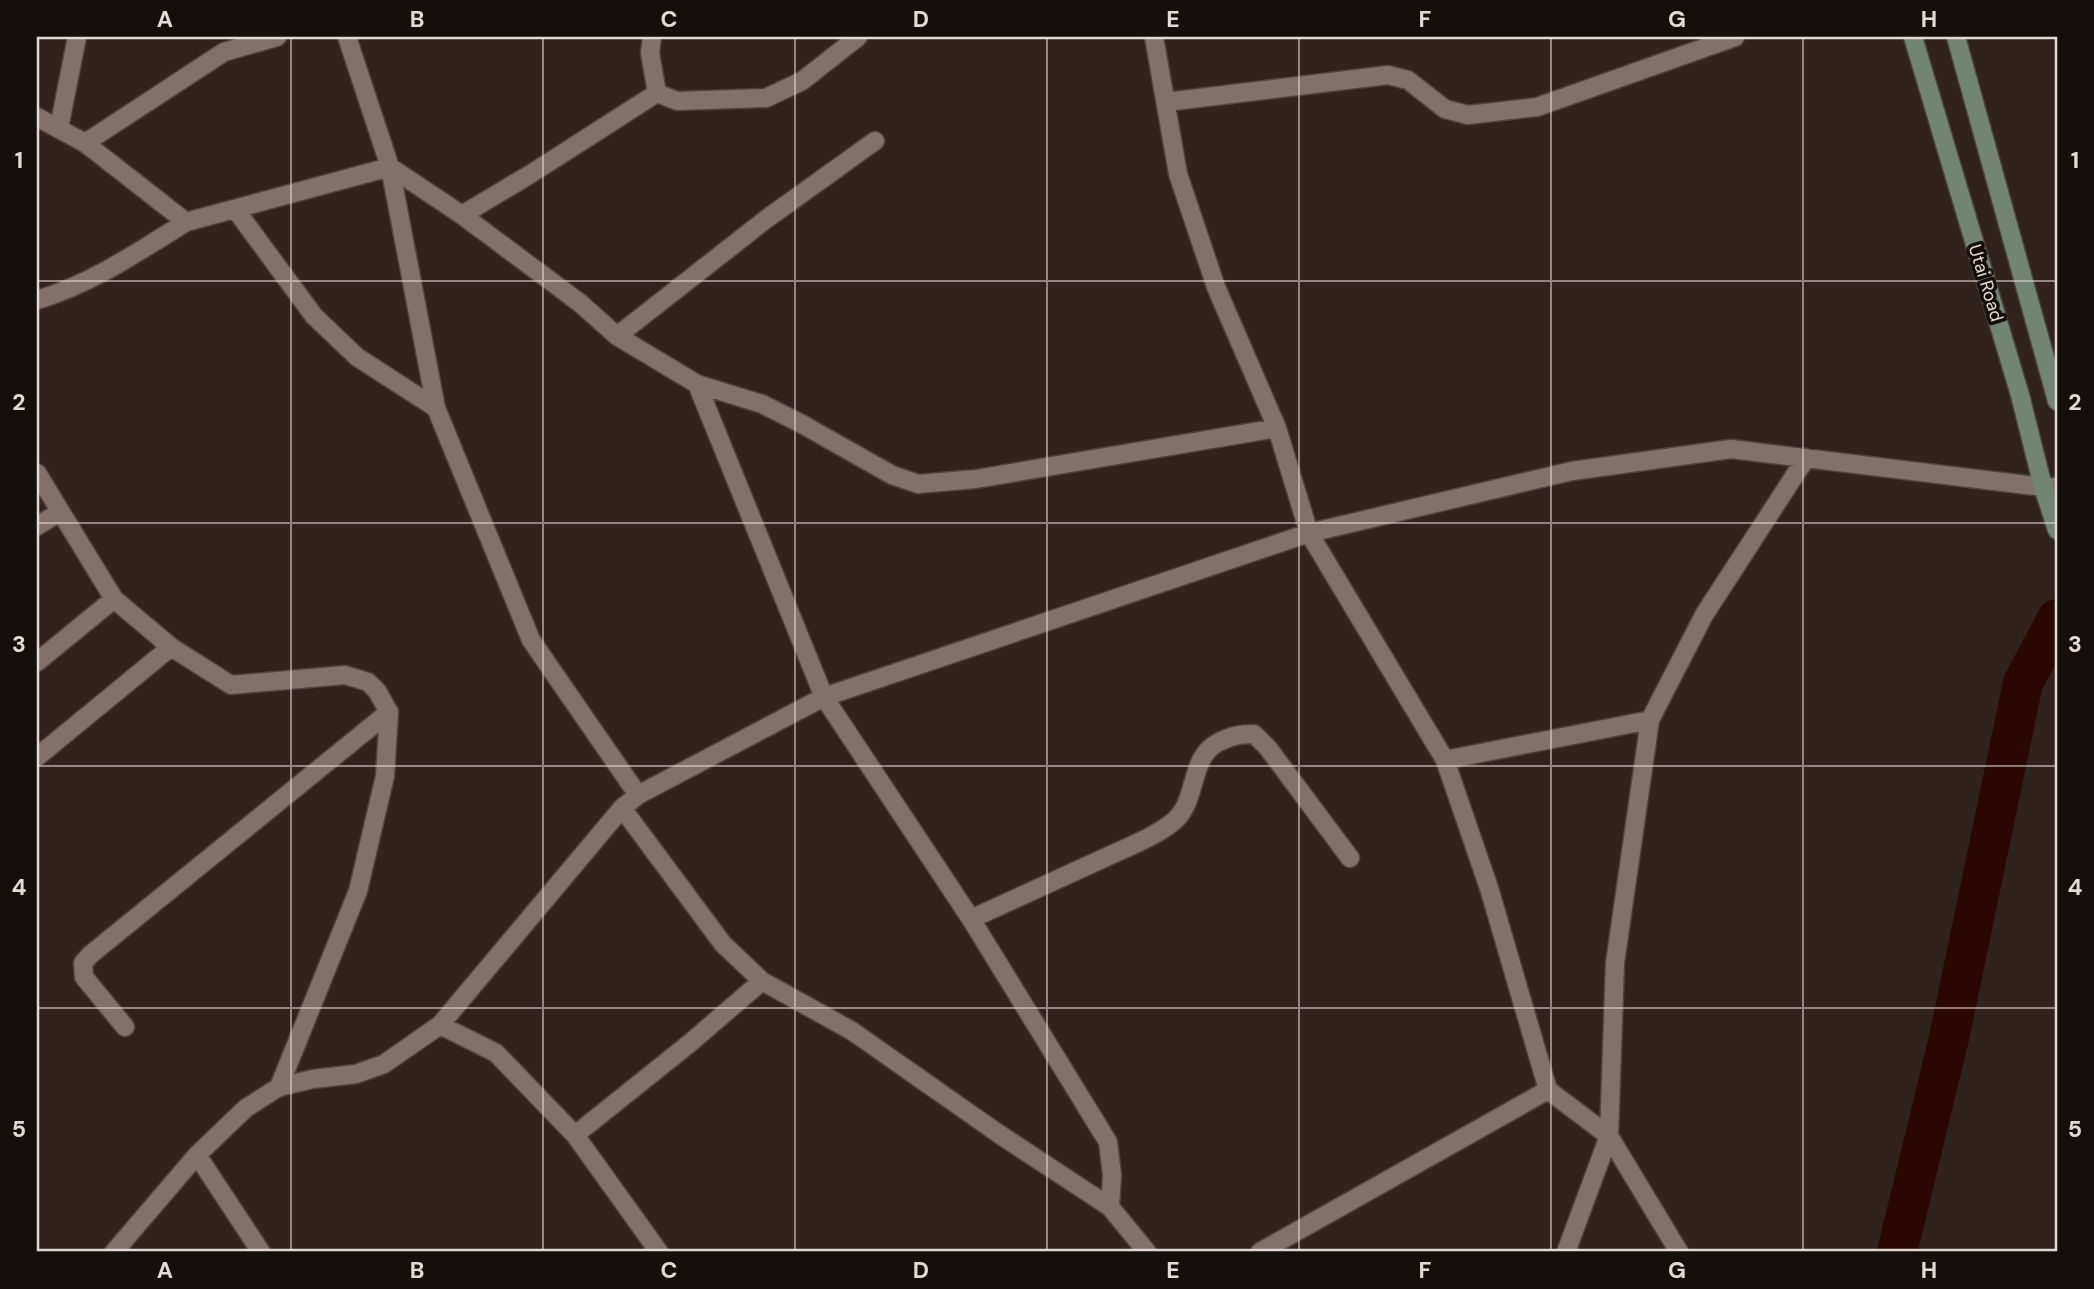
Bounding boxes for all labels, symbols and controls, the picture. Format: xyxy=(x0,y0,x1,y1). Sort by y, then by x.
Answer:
text: A xyxy=(157,4,173,34)
text: B xyxy=(410,4,424,34)
text: C xyxy=(661,4,677,34)
text: D xyxy=(913,4,929,34)
text: E xyxy=(1166,4,1180,34)
text: F xyxy=(1419,4,1432,34)
text: G xyxy=(1668,4,1686,34)
text: H xyxy=(1921,4,1937,34)
text: 1 xyxy=(15,145,23,175)
text: 1 xyxy=(2071,145,2079,175)
street label: Utai Road xyxy=(1963,241,2009,325)
text: 2 xyxy=(12,387,26,417)
text: 2 xyxy=(2068,387,2082,417)
text: 3 xyxy=(12,629,26,659)
text: 3 xyxy=(2068,629,2082,659)
text: 4 xyxy=(12,872,27,902)
text: 4 xyxy=(2068,872,2083,902)
text: 5 xyxy=(12,1114,26,1144)
text: 5 xyxy=(2068,1114,2082,1144)
text: A xyxy=(157,1255,173,1285)
text: B xyxy=(410,1255,424,1285)
text: C xyxy=(661,1255,677,1285)
text: D xyxy=(913,1255,929,1285)
text: E xyxy=(1166,1255,1180,1285)
text: F xyxy=(1419,1255,1432,1285)
text: G xyxy=(1668,1255,1686,1285)
text: H xyxy=(1921,1255,1937,1285)

